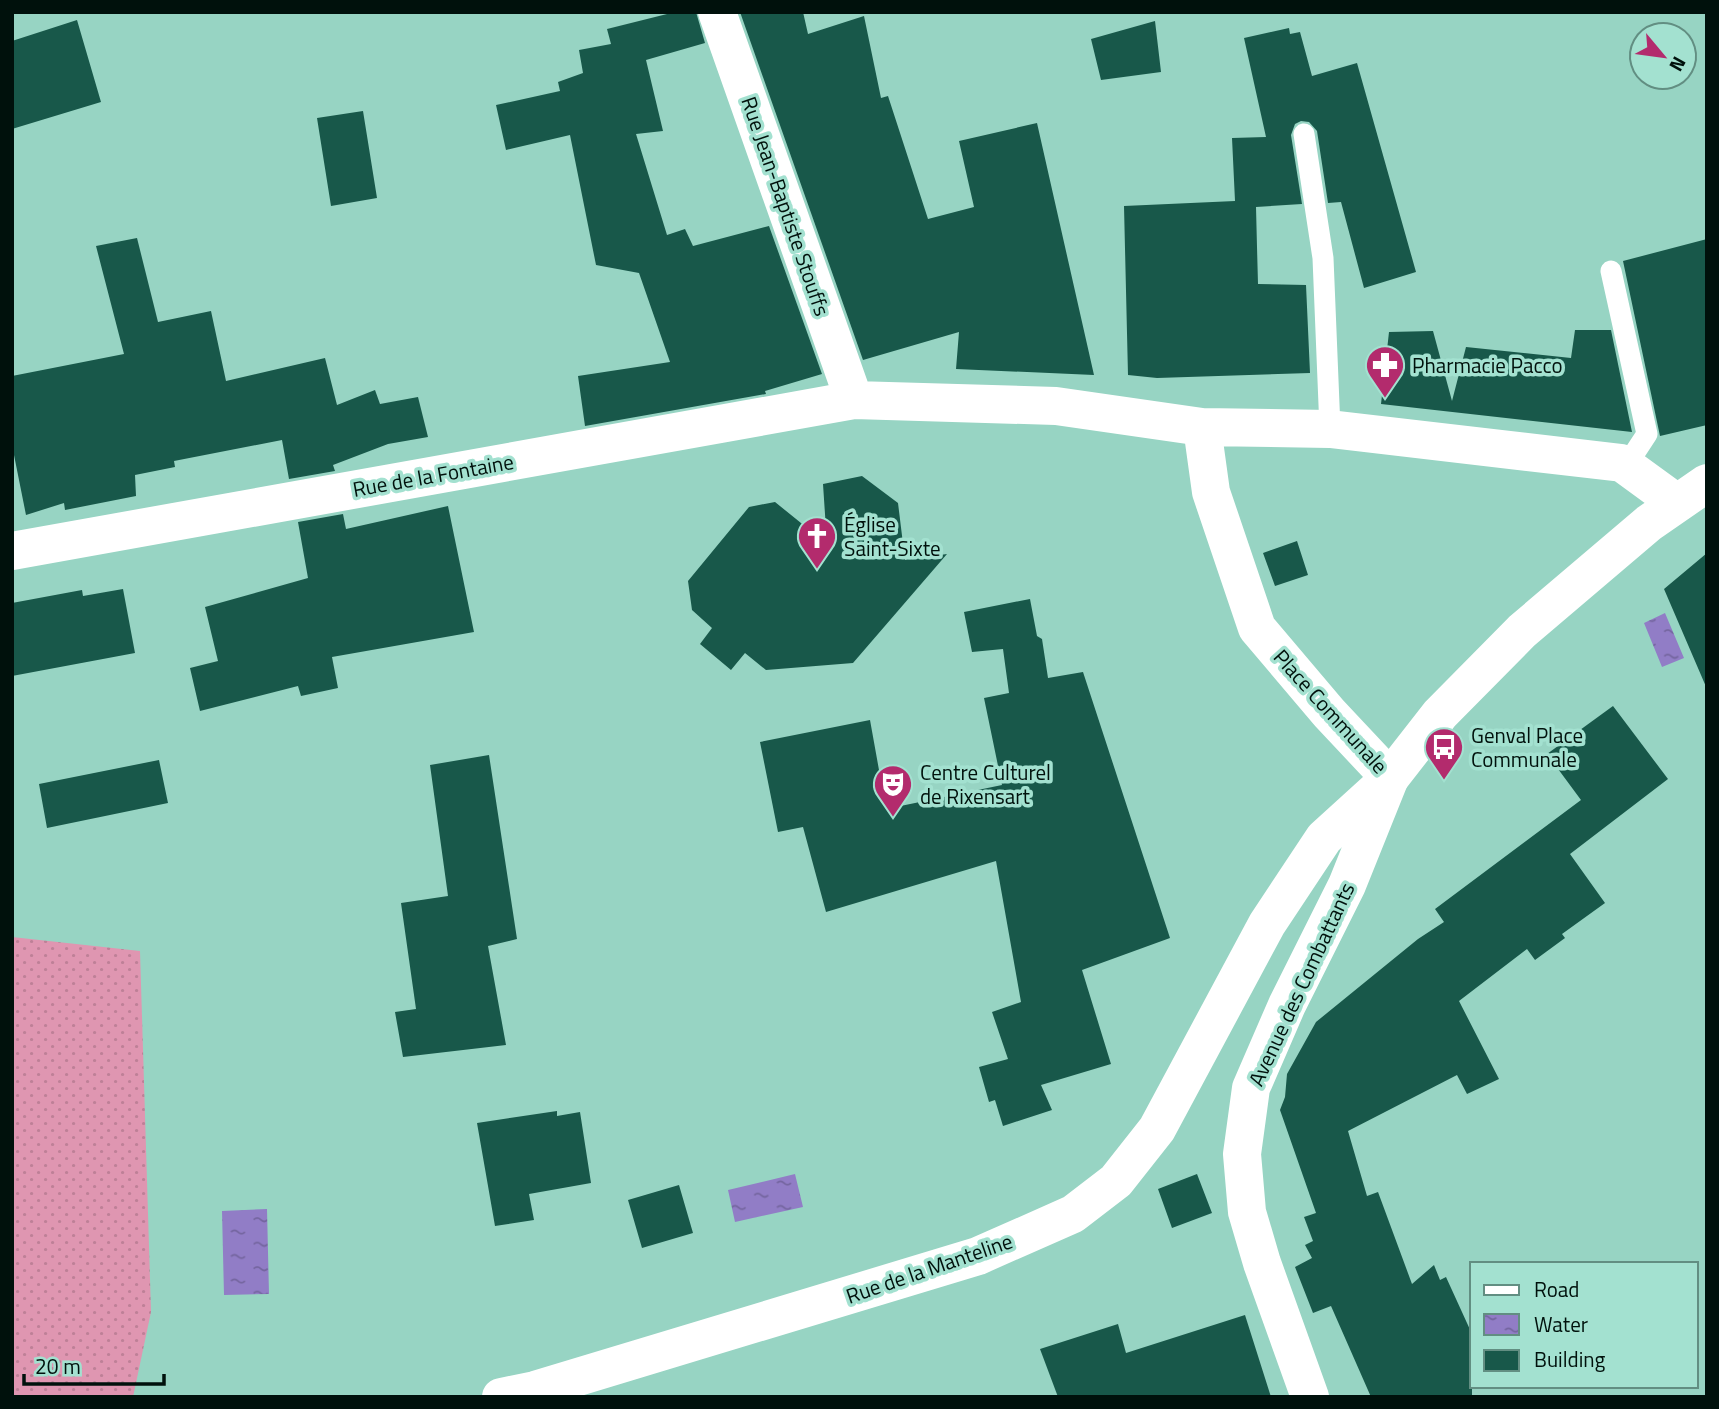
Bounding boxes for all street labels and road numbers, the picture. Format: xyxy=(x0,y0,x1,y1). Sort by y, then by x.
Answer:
street label: Rue Jean-Baptiste Stouffs xyxy=(733,92,839,320)
street label: Rue de la Fontaine xyxy=(350,445,516,505)
street label: Place Communale xyxy=(1266,642,1396,780)
street label: Avenue des Combattants xyxy=(1240,877,1362,1091)
street label: Rue de la Manteline xyxy=(841,1225,1017,1311)

